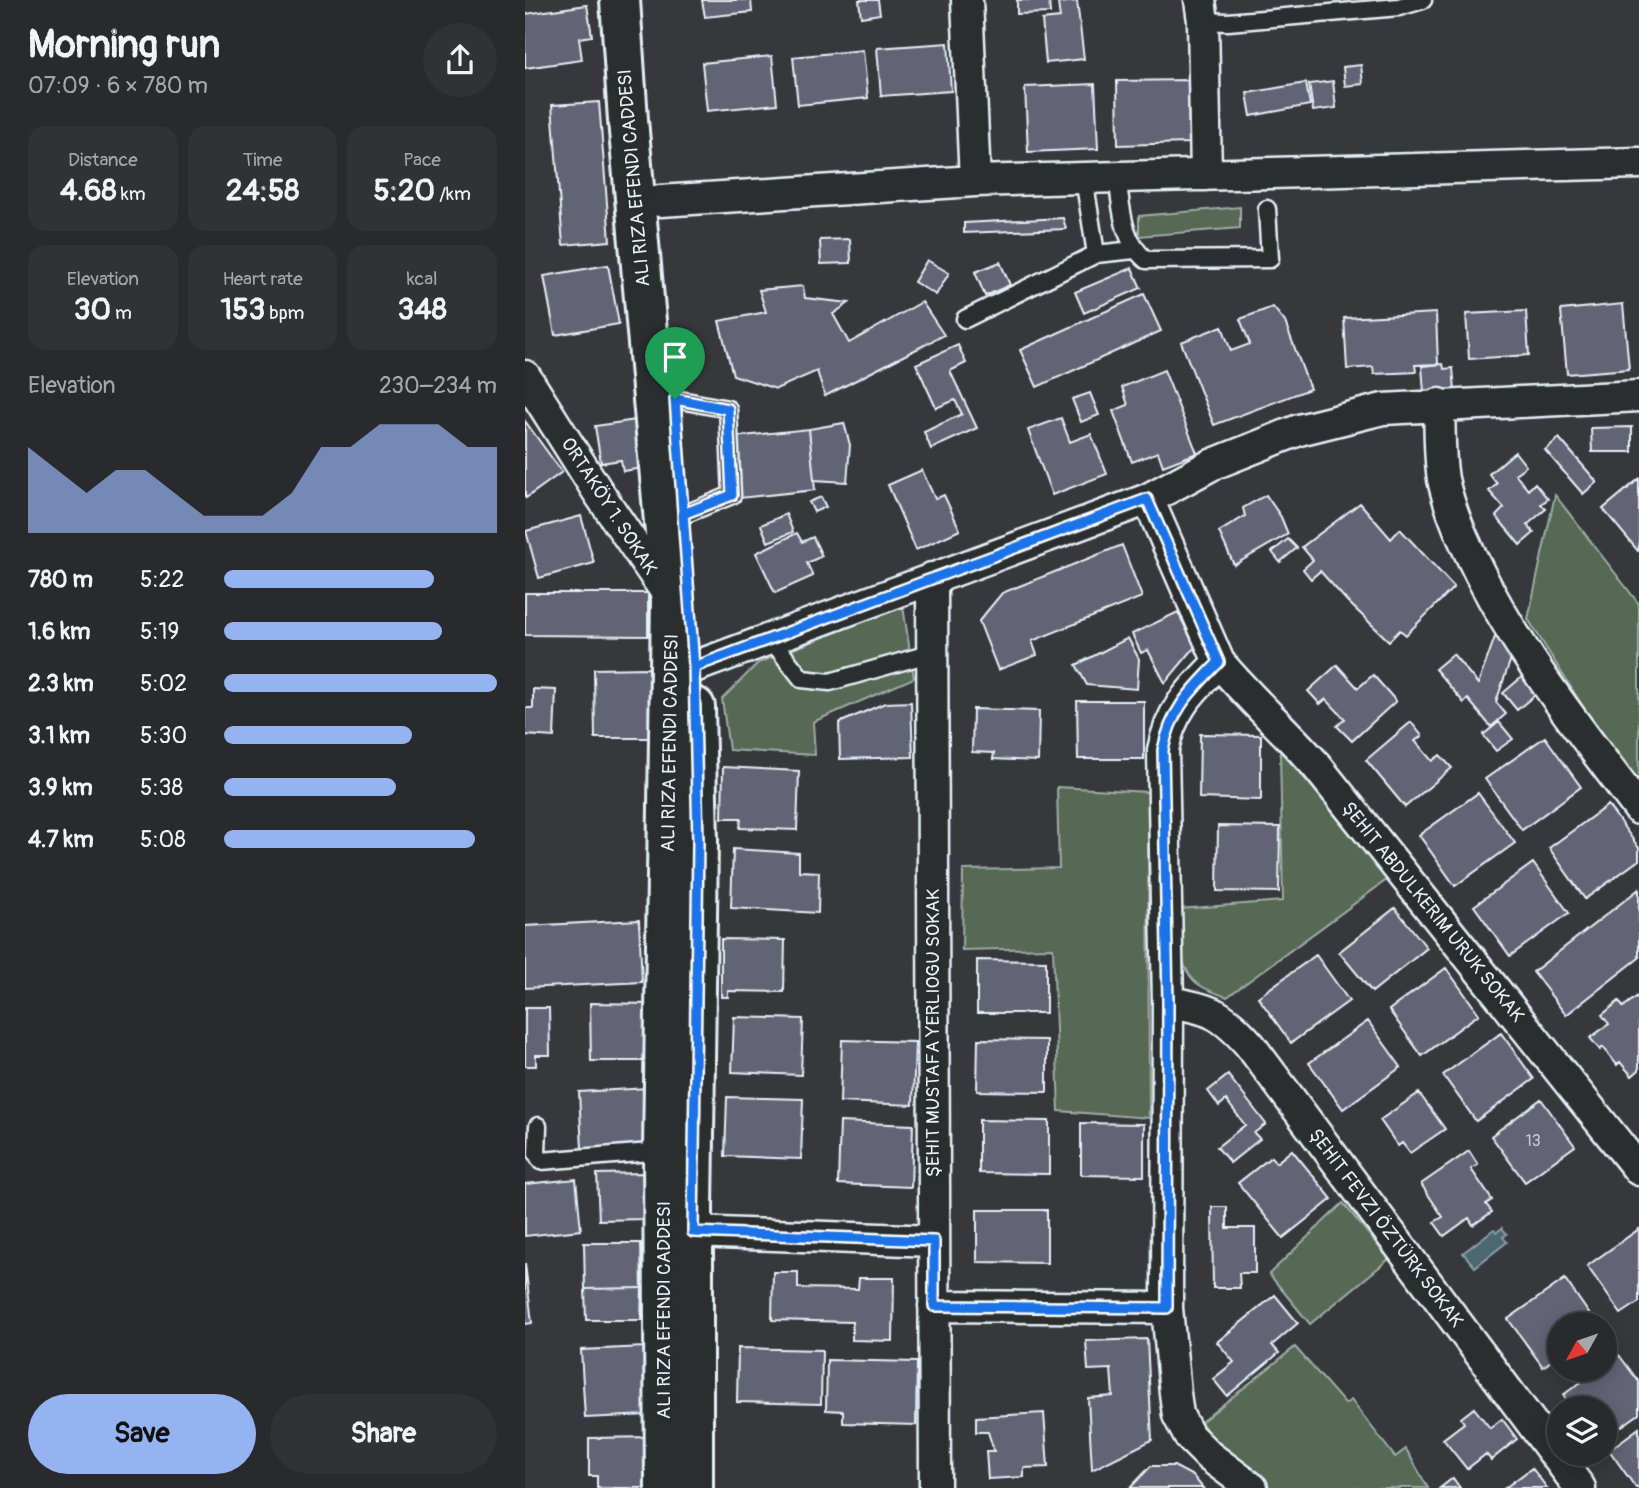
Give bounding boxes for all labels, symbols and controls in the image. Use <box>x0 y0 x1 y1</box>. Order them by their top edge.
text: Morning run <box>28 21 220 69</box>
button: share <box>423 23 497 97</box>
street label: ALI RIZA EFENDI CADDESI <box>613 68 655 288</box>
text: 07:09 · 6 × 780 m <box>28 71 208 100</box>
text: Distance <box>68 148 138 172</box>
text: Time <box>243 148 282 172</box>
text: Pace <box>403 148 441 172</box>
text: 4.68 <box>60 172 117 209</box>
text: 24:58 <box>226 172 299 209</box>
text: 5:20 <box>374 172 435 209</box>
text: km <box>117 182 146 206</box>
text: /km <box>435 182 471 206</box>
text: Elevation <box>67 267 139 291</box>
text: Heart rate <box>222 267 303 291</box>
text: kcal <box>407 267 438 291</box>
text: 30 <box>74 291 111 328</box>
text: 153 <box>220 291 265 328</box>
text: 348 <box>398 291 447 328</box>
text: m <box>111 301 132 325</box>
text: bpm <box>265 301 305 325</box>
pin <box>645 327 705 399</box>
icon: arrive <box>656 338 694 376</box>
text: Elevation <box>28 371 116 400</box>
text: 230–234 m <box>379 371 497 400</box>
street label: ORTAKÖY 1. SOKAK <box>556 433 662 579</box>
text: 780 m <box>28 565 93 594</box>
text: 5:22 <box>140 565 184 594</box>
text: 1.6 km <box>28 617 90 646</box>
text: 5:19 <box>140 617 179 646</box>
street label: ALI RIZA EFENDI CADDESI <box>656 634 684 852</box>
text: 2.3 km <box>28 669 94 698</box>
text: 5:02 <box>140 669 187 698</box>
text: 3.1 km <box>28 721 90 750</box>
text: 5:30 <box>140 721 187 750</box>
text: 3.9 km <box>28 773 93 802</box>
text: 5:38 <box>140 773 183 802</box>
street label: ŞEHIT ABDULKERIM URUK SOKAK <box>1337 797 1529 1027</box>
text: 4.7 km <box>28 825 94 854</box>
text: 5:08 <box>140 825 186 854</box>
street label: ŞEHIT MUSTAFA YERLIOGU SOKAK <box>921 889 945 1177</box>
street label: ŞEHIT FEVZI ÖZTÜRK SOKAK <box>1303 1124 1469 1332</box>
house number: 13 <box>1525 1131 1541 1151</box>
street label: ALI RIZA EFENDI CADDESI <box>652 1201 676 1419</box>
north arrow <box>1547 1312 1617 1382</box>
map controls <box>1547 1312 1617 1466</box>
button: Save <box>28 1394 256 1474</box>
button: Share <box>270 1394 497 1474</box>
button: layers <box>1547 1396 1617 1466</box>

